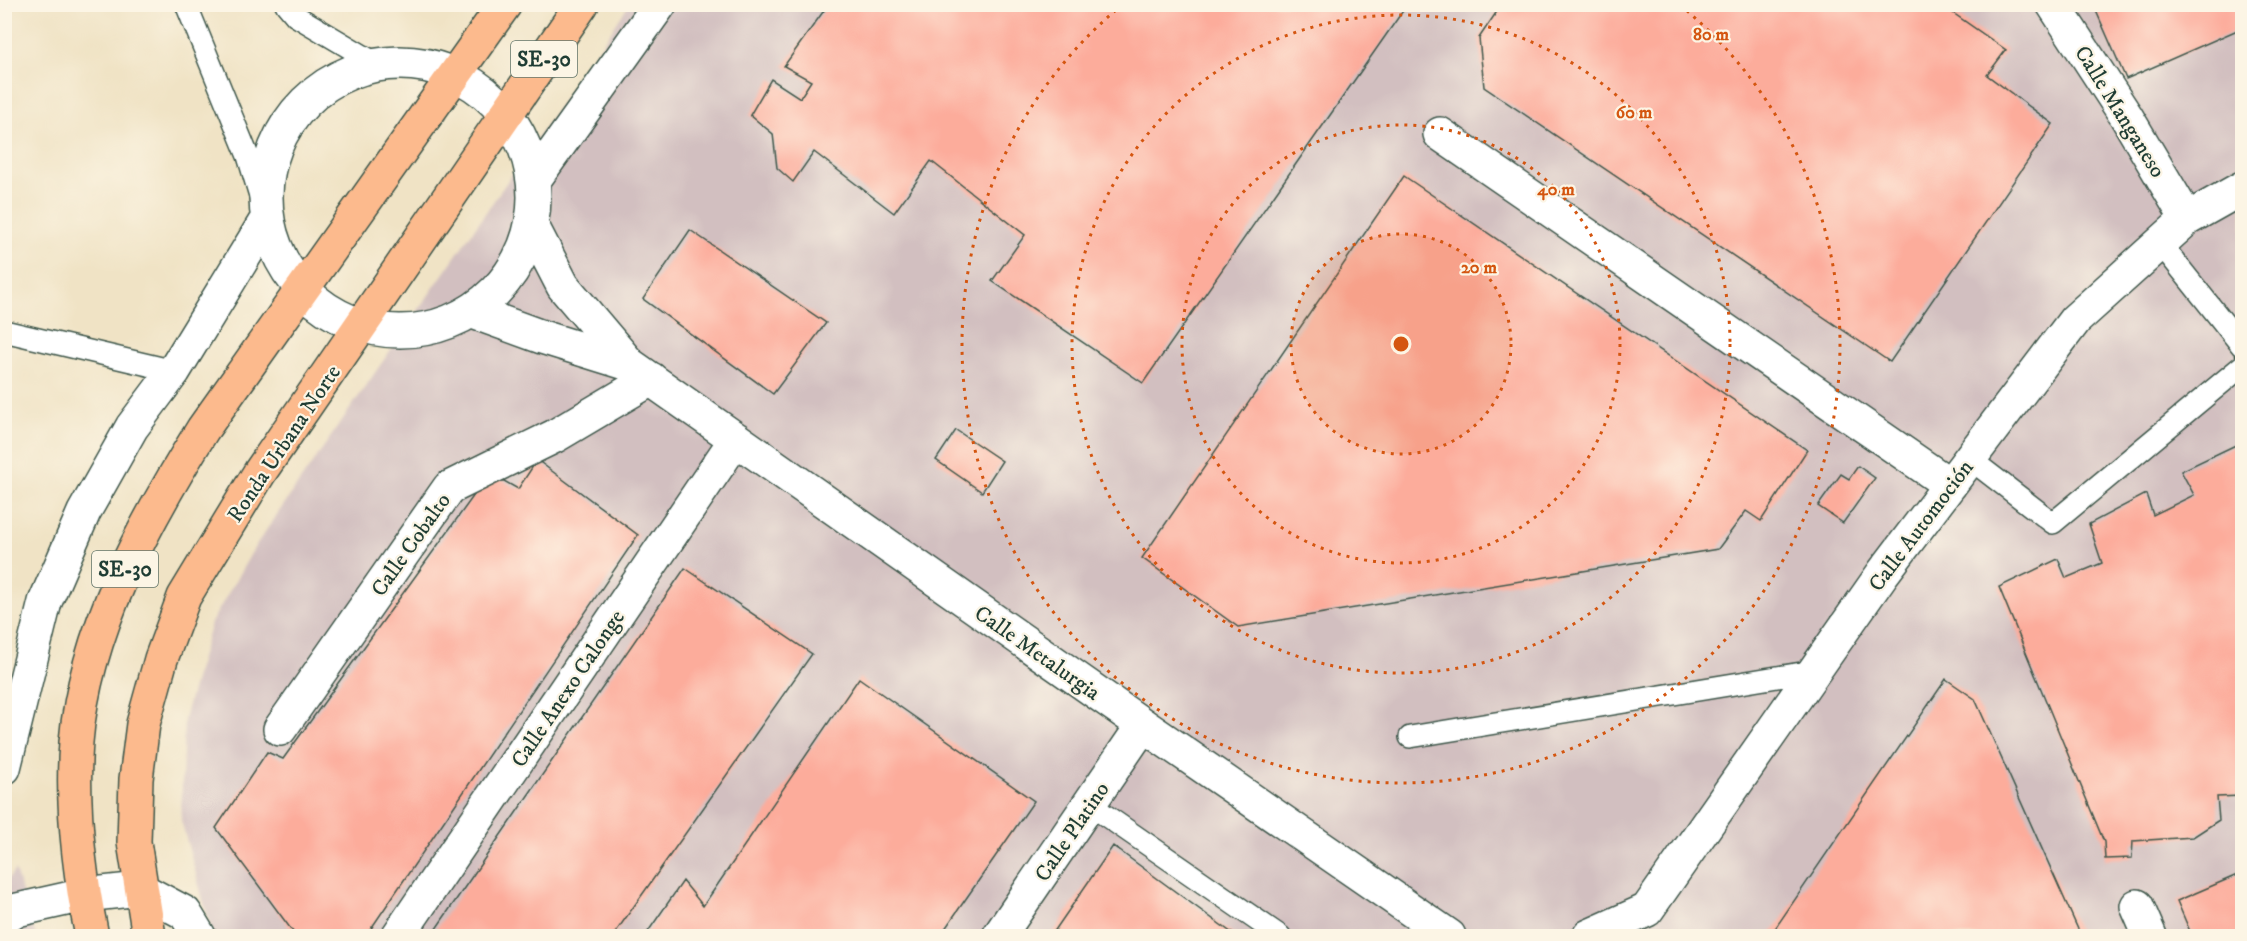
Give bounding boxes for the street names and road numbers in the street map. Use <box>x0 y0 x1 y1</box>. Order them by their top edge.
road number: SE-30 <box>511 41 577 77</box>
street label: Calle Manganeso <box>2068 41 2171 183</box>
street label: Ronda Urbana Norte <box>222 360 347 528</box>
street label: Calle Automoción <box>1863 454 1980 597</box>
street label: Calle Cobalto <box>366 488 457 602</box>
road number: SE-30 <box>92 551 158 587</box>
street label: Calle Metalurgia <box>969 600 1106 707</box>
street label: Calle Anexo Calonge <box>506 605 631 773</box>
street label: Calle Platino <box>1029 777 1115 887</box>

